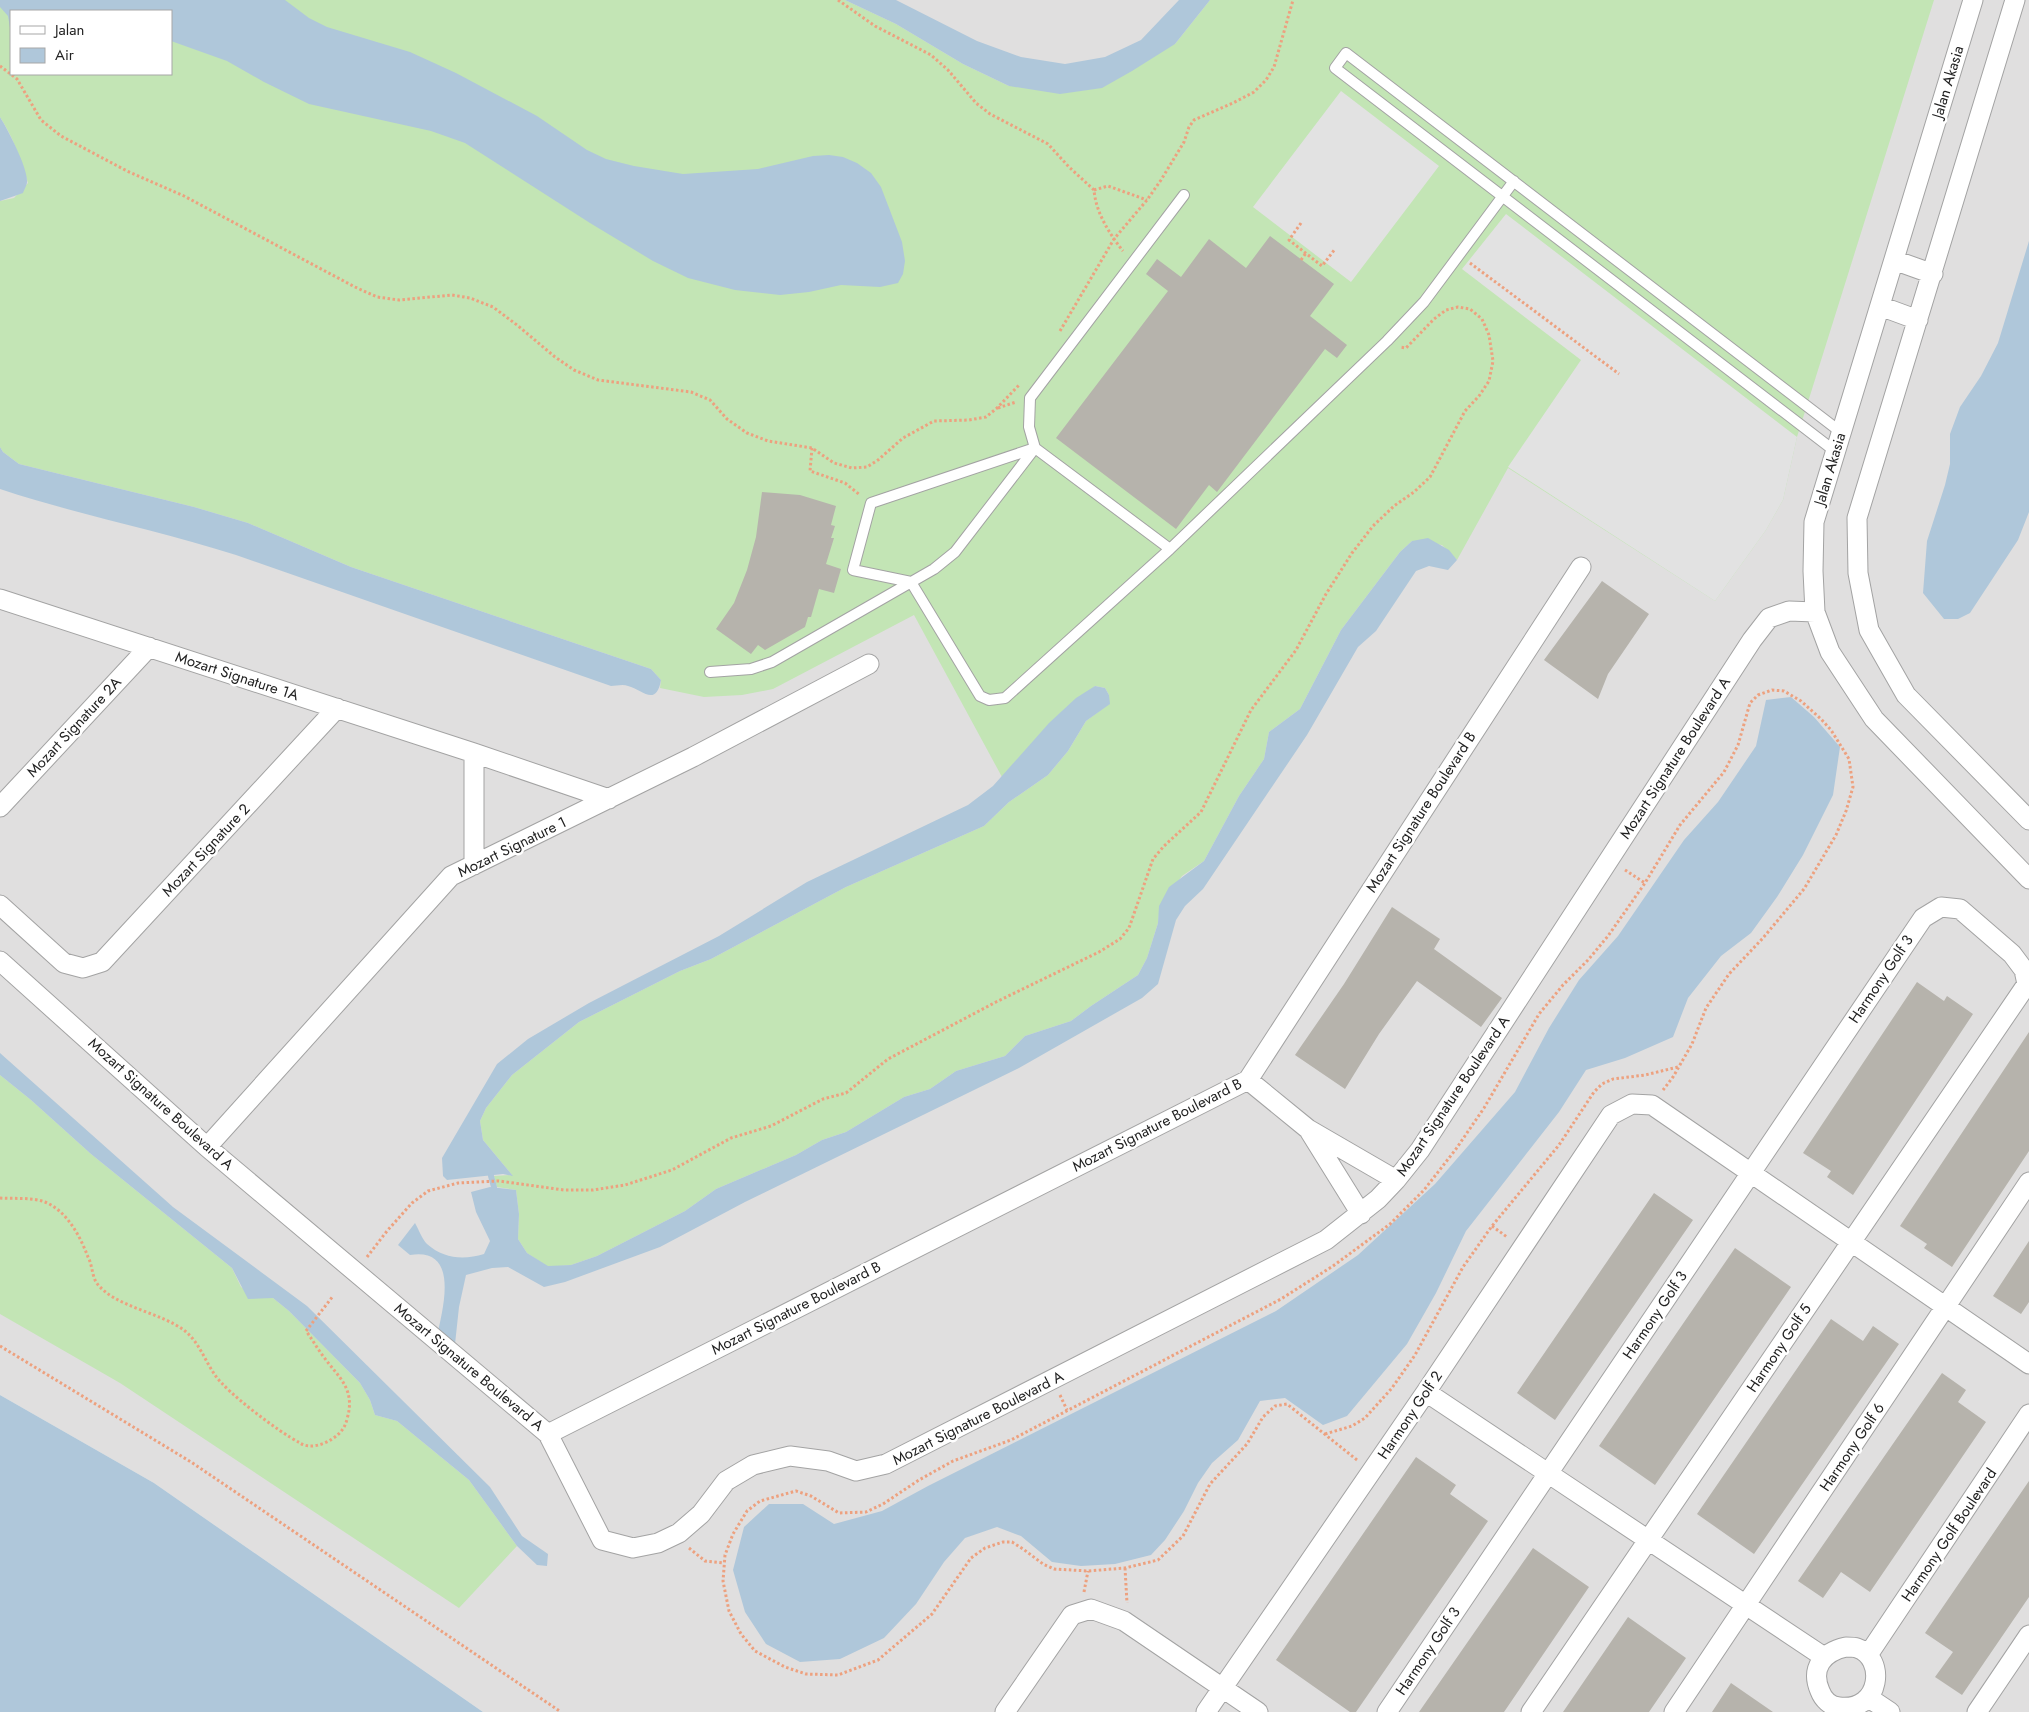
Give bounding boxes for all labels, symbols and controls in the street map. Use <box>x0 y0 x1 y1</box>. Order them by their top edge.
legend <box>10 10 172 75</box>
text: Jalan <box>53 19 84 41</box>
street label: Jalan Akasia <box>1926 43 1969 123</box>
text: Air <box>55 44 75 66</box>
street label: Jalan Akasia <box>1808 430 1851 510</box>
street label: Mozart Signature 1A <box>172 646 302 706</box>
street label: Mozart Signature 2A <box>22 672 127 782</box>
street label: Mozart Signature Boulevard A <box>1614 673 1736 843</box>
street label: Mozart Signature Boulevard B <box>1361 727 1481 897</box>
street label: Mozart Signature 2 <box>157 798 255 902</box>
street label: Mozart Signature 1 <box>454 811 570 883</box>
street label: Harmony Golf 3 <box>1843 931 1919 1027</box>
street label: Mozart Signature Boulevard A <box>1391 1011 1515 1181</box>
street label: Mozart Signature Boulevard A <box>83 1033 239 1176</box>
street label: Mozart Signature Boulevard B <box>1068 1073 1246 1177</box>
street label: Mozart Signature Boulevard B <box>707 1256 885 1360</box>
street label: Harmony Golf 3 <box>1617 1267 1693 1363</box>
street label: Mozart Signature Boulevard A <box>389 1298 549 1436</box>
street label: Harmony Golf 5 <box>1741 1299 1817 1397</box>
street label: Mozart Signature Boulevard A <box>889 1365 1067 1471</box>
street label: Harmony Golf 2 <box>1372 1366 1448 1464</box>
street label: Harmony Golf 6 <box>1814 1398 1890 1496</box>
street label: Harmony Golf Boulevard <box>1896 1464 2002 1606</box>
street label: Harmony Golf 3 <box>1390 1603 1466 1699</box>

